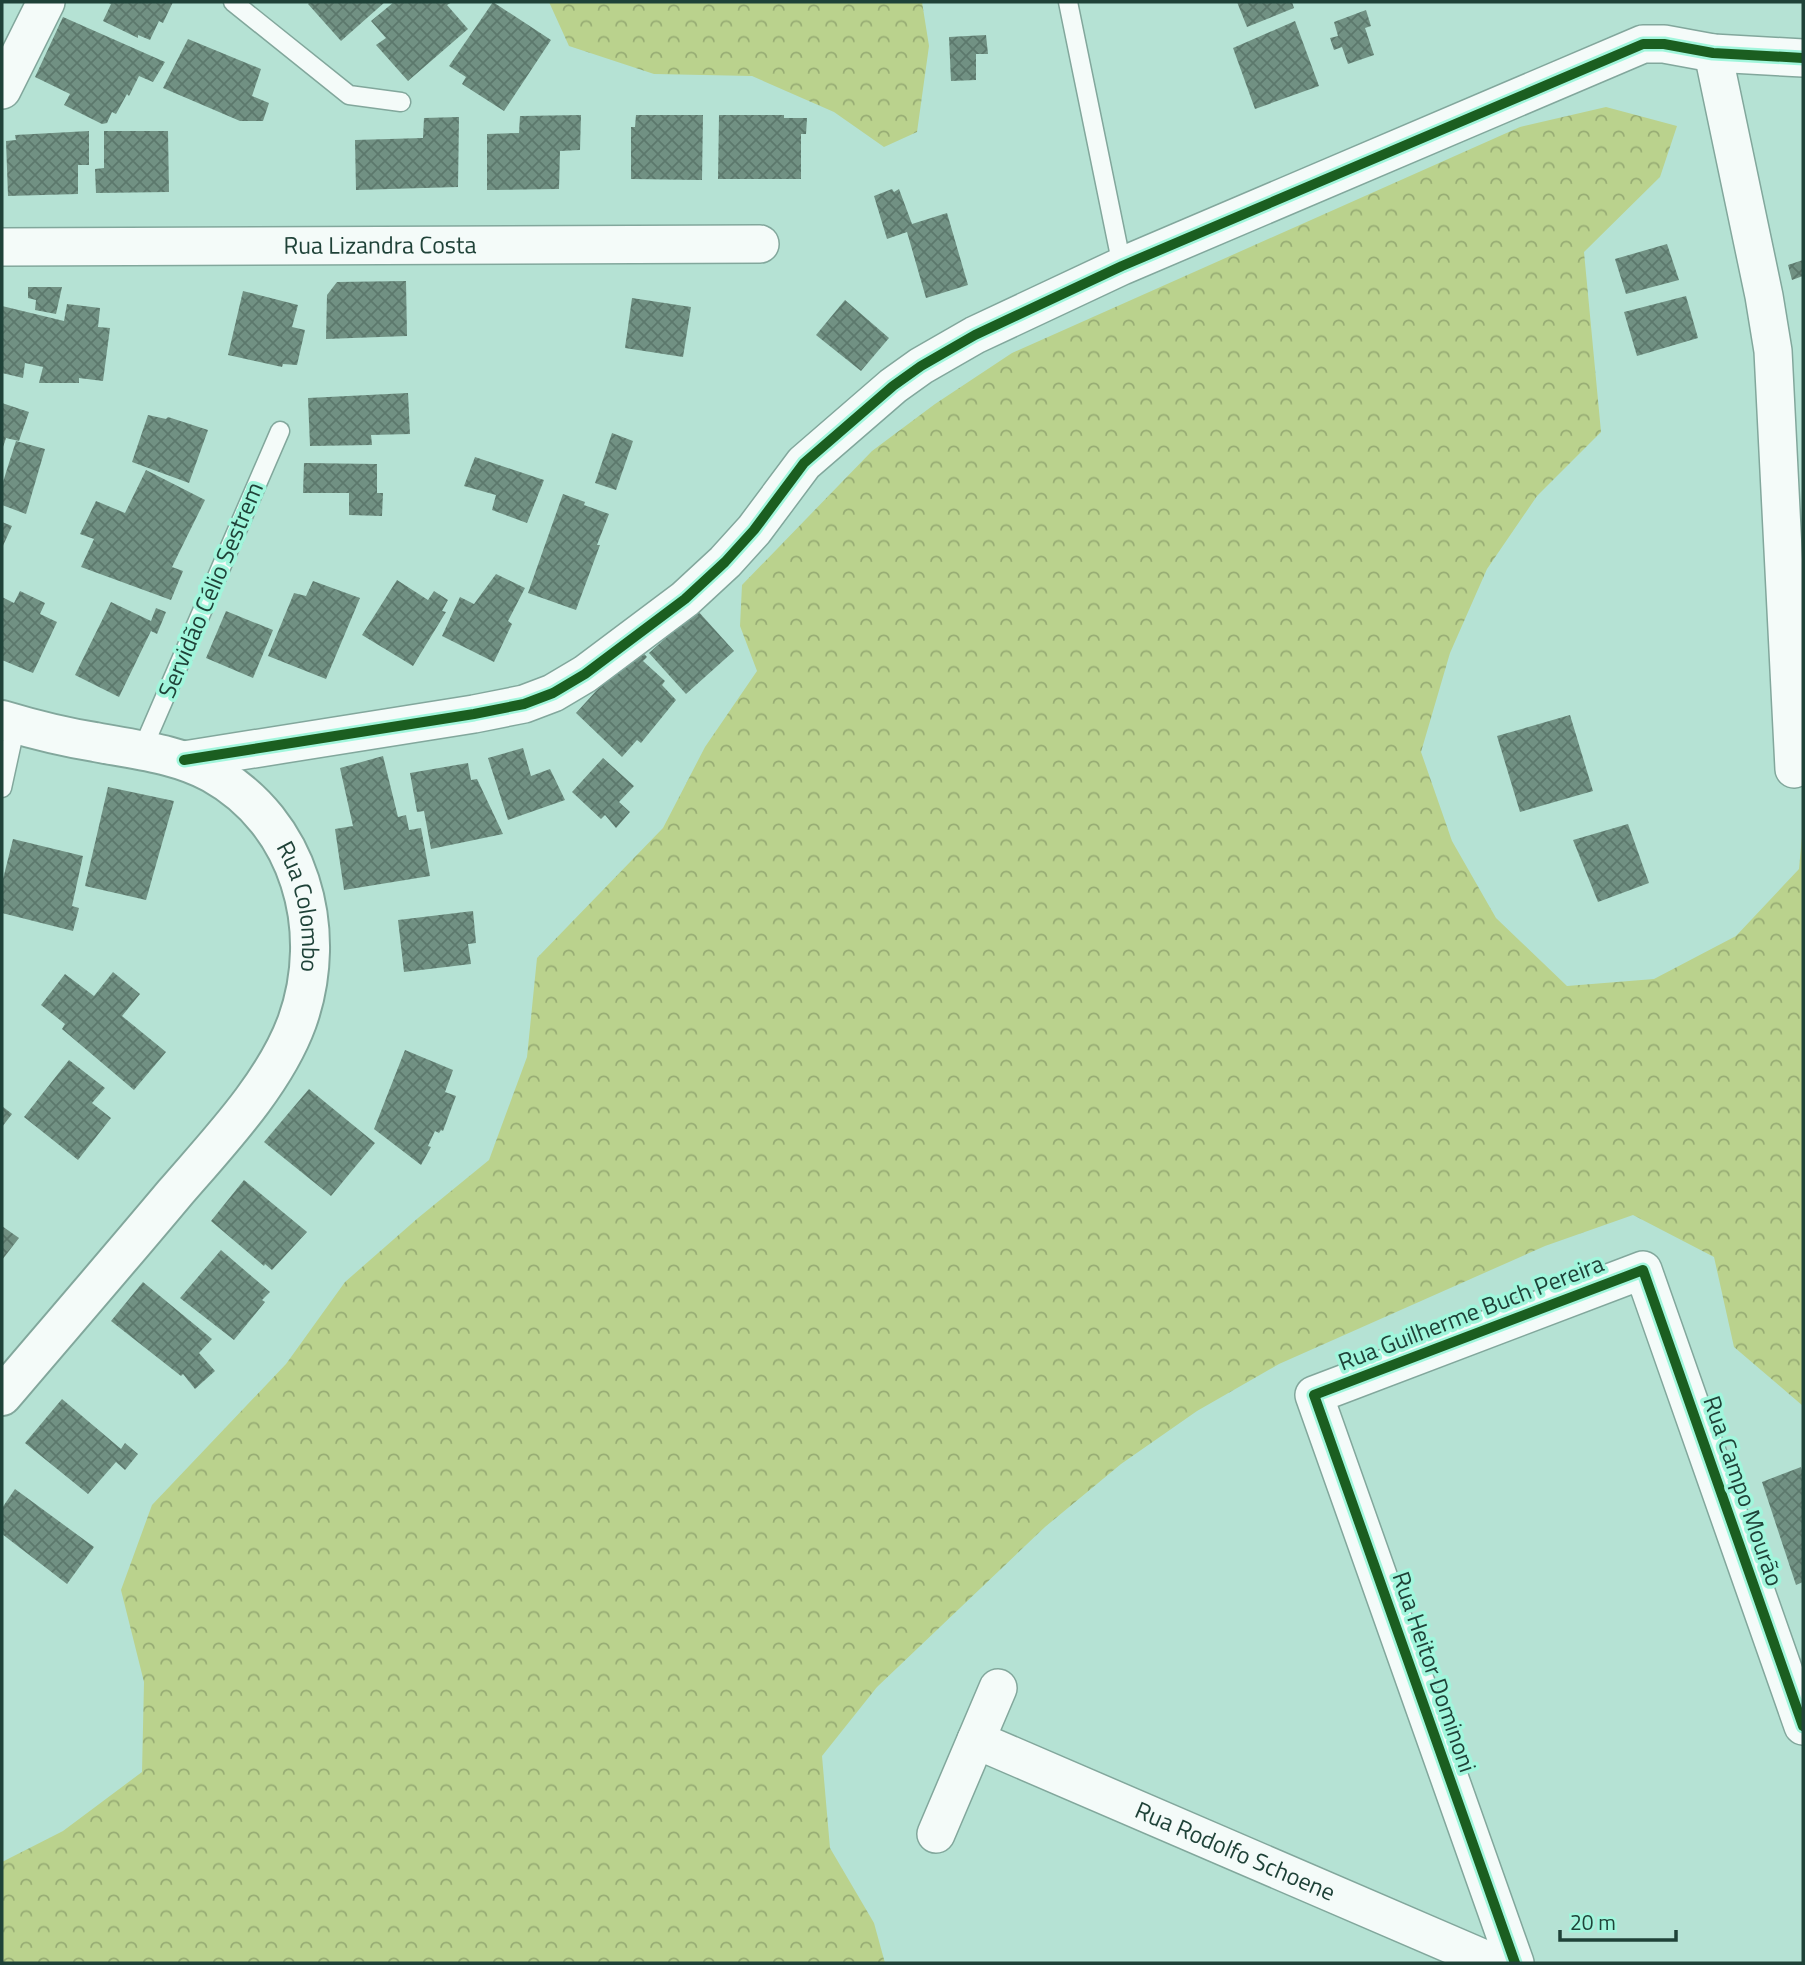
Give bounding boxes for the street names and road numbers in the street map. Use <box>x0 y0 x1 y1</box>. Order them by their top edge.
street label: Rua Lizandra Costa <box>283 226 477 263</box>
street label: Servidão Célio Sestrem <box>148 476 272 703</box>
street label: Rua Colombo <box>268 834 329 974</box>
street label: Rua Guilherme Buch Pereira <box>1333 1245 1609 1379</box>
street label: Rua Campo Mourão <box>1695 1391 1793 1591</box>
street label: Rua Heitor Dominoni <box>1384 1566 1486 1777</box>
street label: Rua Rodolfo Schoene <box>1130 1792 1341 1910</box>

